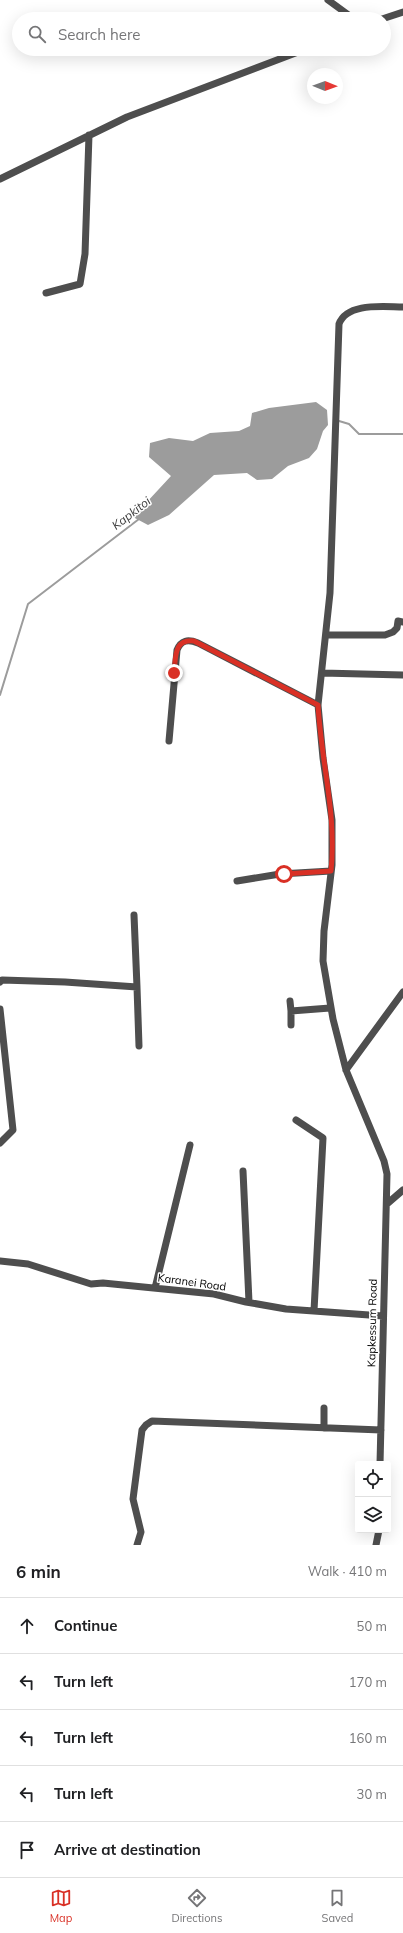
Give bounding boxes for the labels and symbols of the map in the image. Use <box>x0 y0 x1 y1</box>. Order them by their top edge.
north arrow <box>307 68 343 104</box>
water label: Kapkitoi <box>109 493 153 533</box>
route end <box>165 664 183 682</box>
route start <box>275 865 293 883</box>
street label: Karanei Road <box>157 1270 227 1294</box>
street label: Kapkessum Road <box>364 1279 380 1367</box>

